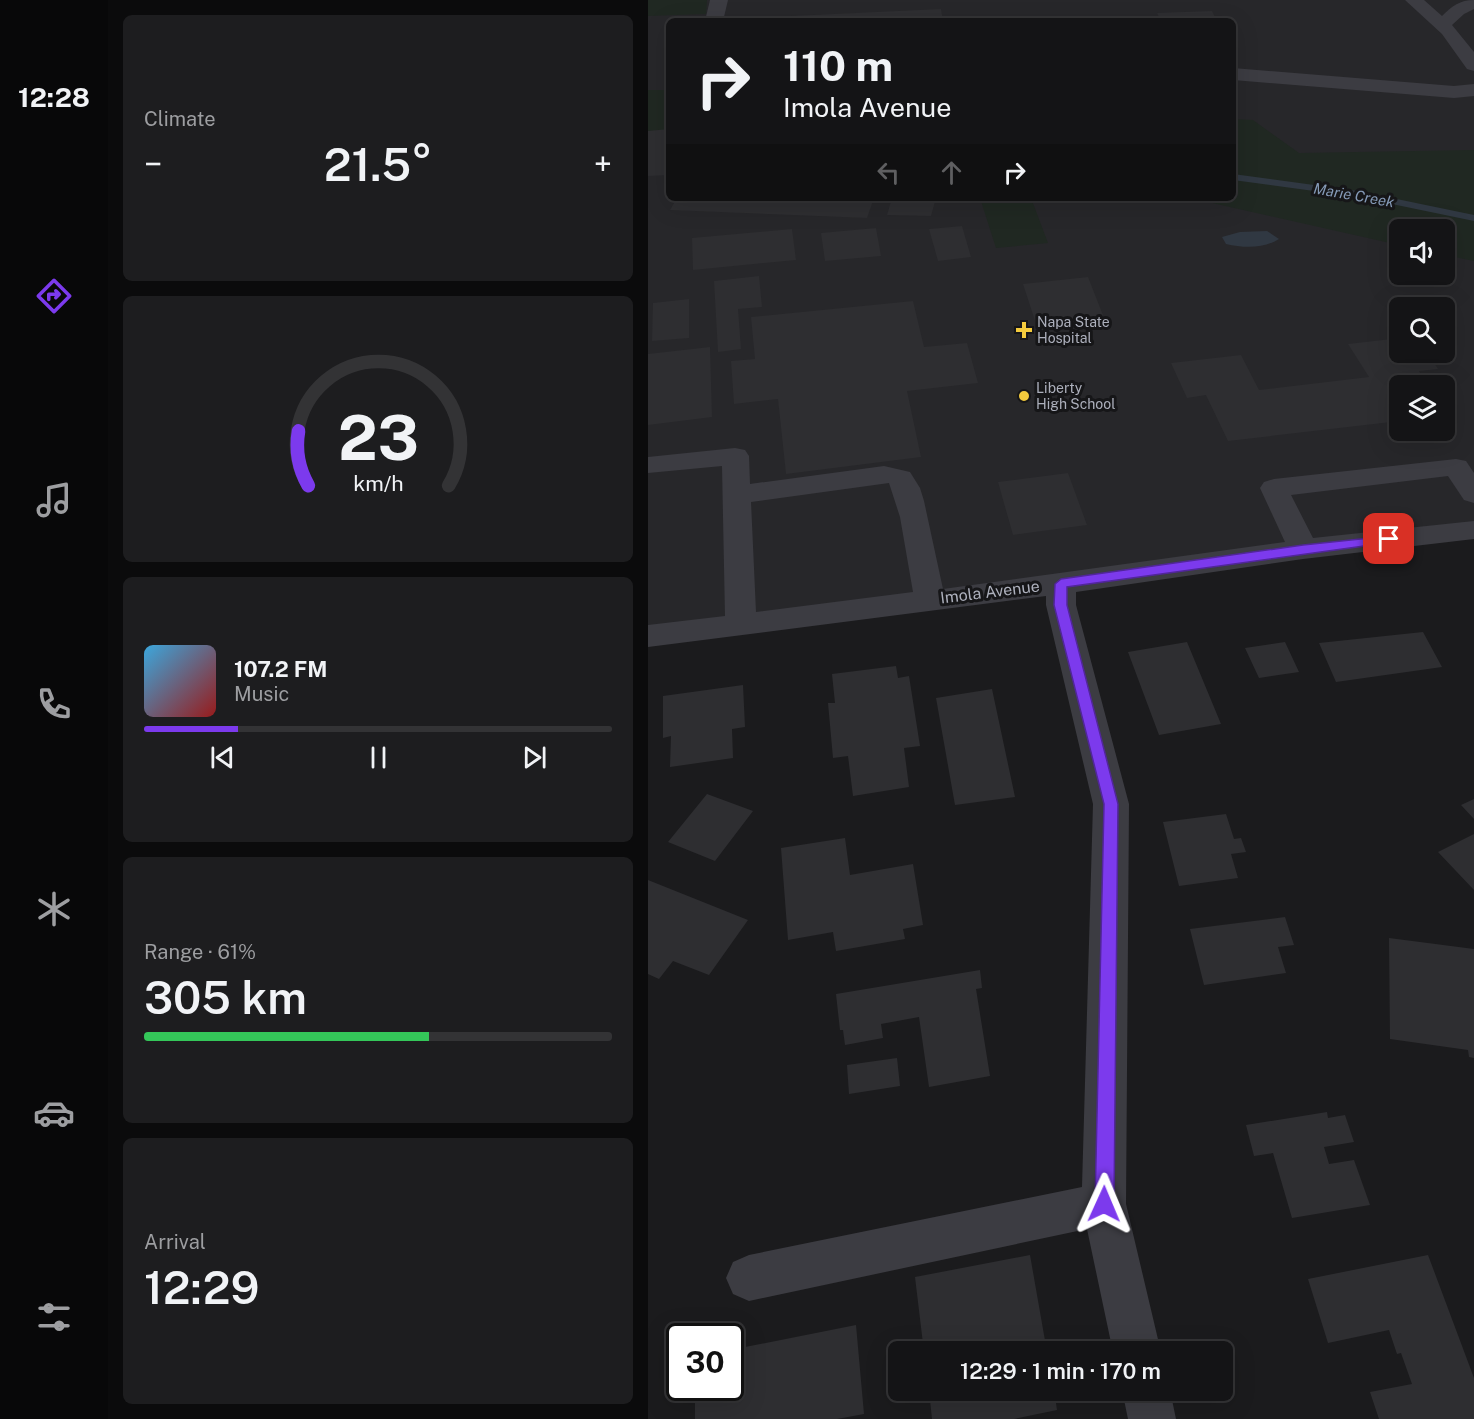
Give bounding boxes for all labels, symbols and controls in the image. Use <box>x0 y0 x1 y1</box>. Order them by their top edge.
text: 110 m <box>783 41 893 90</box>
icon: right <box>684 42 762 120</box>
text: 12:28 <box>18 81 90 113</box>
text: Imola Avenue <box>783 91 952 123</box>
text: Climate <box>144 107 216 131</box>
text: 21.5° <box>324 138 432 191</box>
text: − <box>144 145 162 183</box>
text: + <box>594 145 612 183</box>
icon: left <box>872 156 905 189</box>
icon: ahead <box>935 156 968 189</box>
icon: right <box>998 156 1031 189</box>
water label: Marie Creek <box>1312 180 1397 211</box>
map controls <box>1389 219 1455 441</box>
button: sound <box>1389 219 1455 285</box>
icon: directions <box>33 275 75 317</box>
button: search <box>1389 297 1455 363</box>
place label: Napa State Hospital <box>1037 314 1110 346</box>
marker: Napa State Hospital <box>1015 321 1033 339</box>
button: layers <box>1389 375 1455 441</box>
place label: Liberty High School <box>1036 380 1115 412</box>
marker: Liberty High School <box>1017 389 1031 403</box>
text: 23 <box>337 401 419 474</box>
text: km/h <box>353 471 403 496</box>
icon: music <box>33 479 75 521</box>
pin <box>1363 513 1414 564</box>
icon: arrive <box>1372 522 1405 555</box>
street label: Imola Avenue <box>939 576 1041 608</box>
text: 107.2 FM <box>234 656 327 682</box>
text: Music <box>234 682 289 706</box>
icon: phone <box>33 683 75 725</box>
icon: previous <box>206 741 239 774</box>
icon: pause <box>362 741 395 774</box>
icon: next <box>518 741 551 774</box>
icon: climate <box>33 888 75 930</box>
text: Range · 61% <box>144 940 256 964</box>
text: 305 km <box>144 971 307 1024</box>
icon: car <box>33 1092 75 1134</box>
position arrow <box>1072 1172 1136 1236</box>
text: Arrival <box>144 1230 206 1254</box>
text: 12:29 <box>144 1261 259 1314</box>
icon: filters <box>33 1296 75 1338</box>
speed limit sign: 30 <box>666 1323 744 1401</box>
text: 12:29 · 1 min · 170 m <box>960 1358 1161 1384</box>

